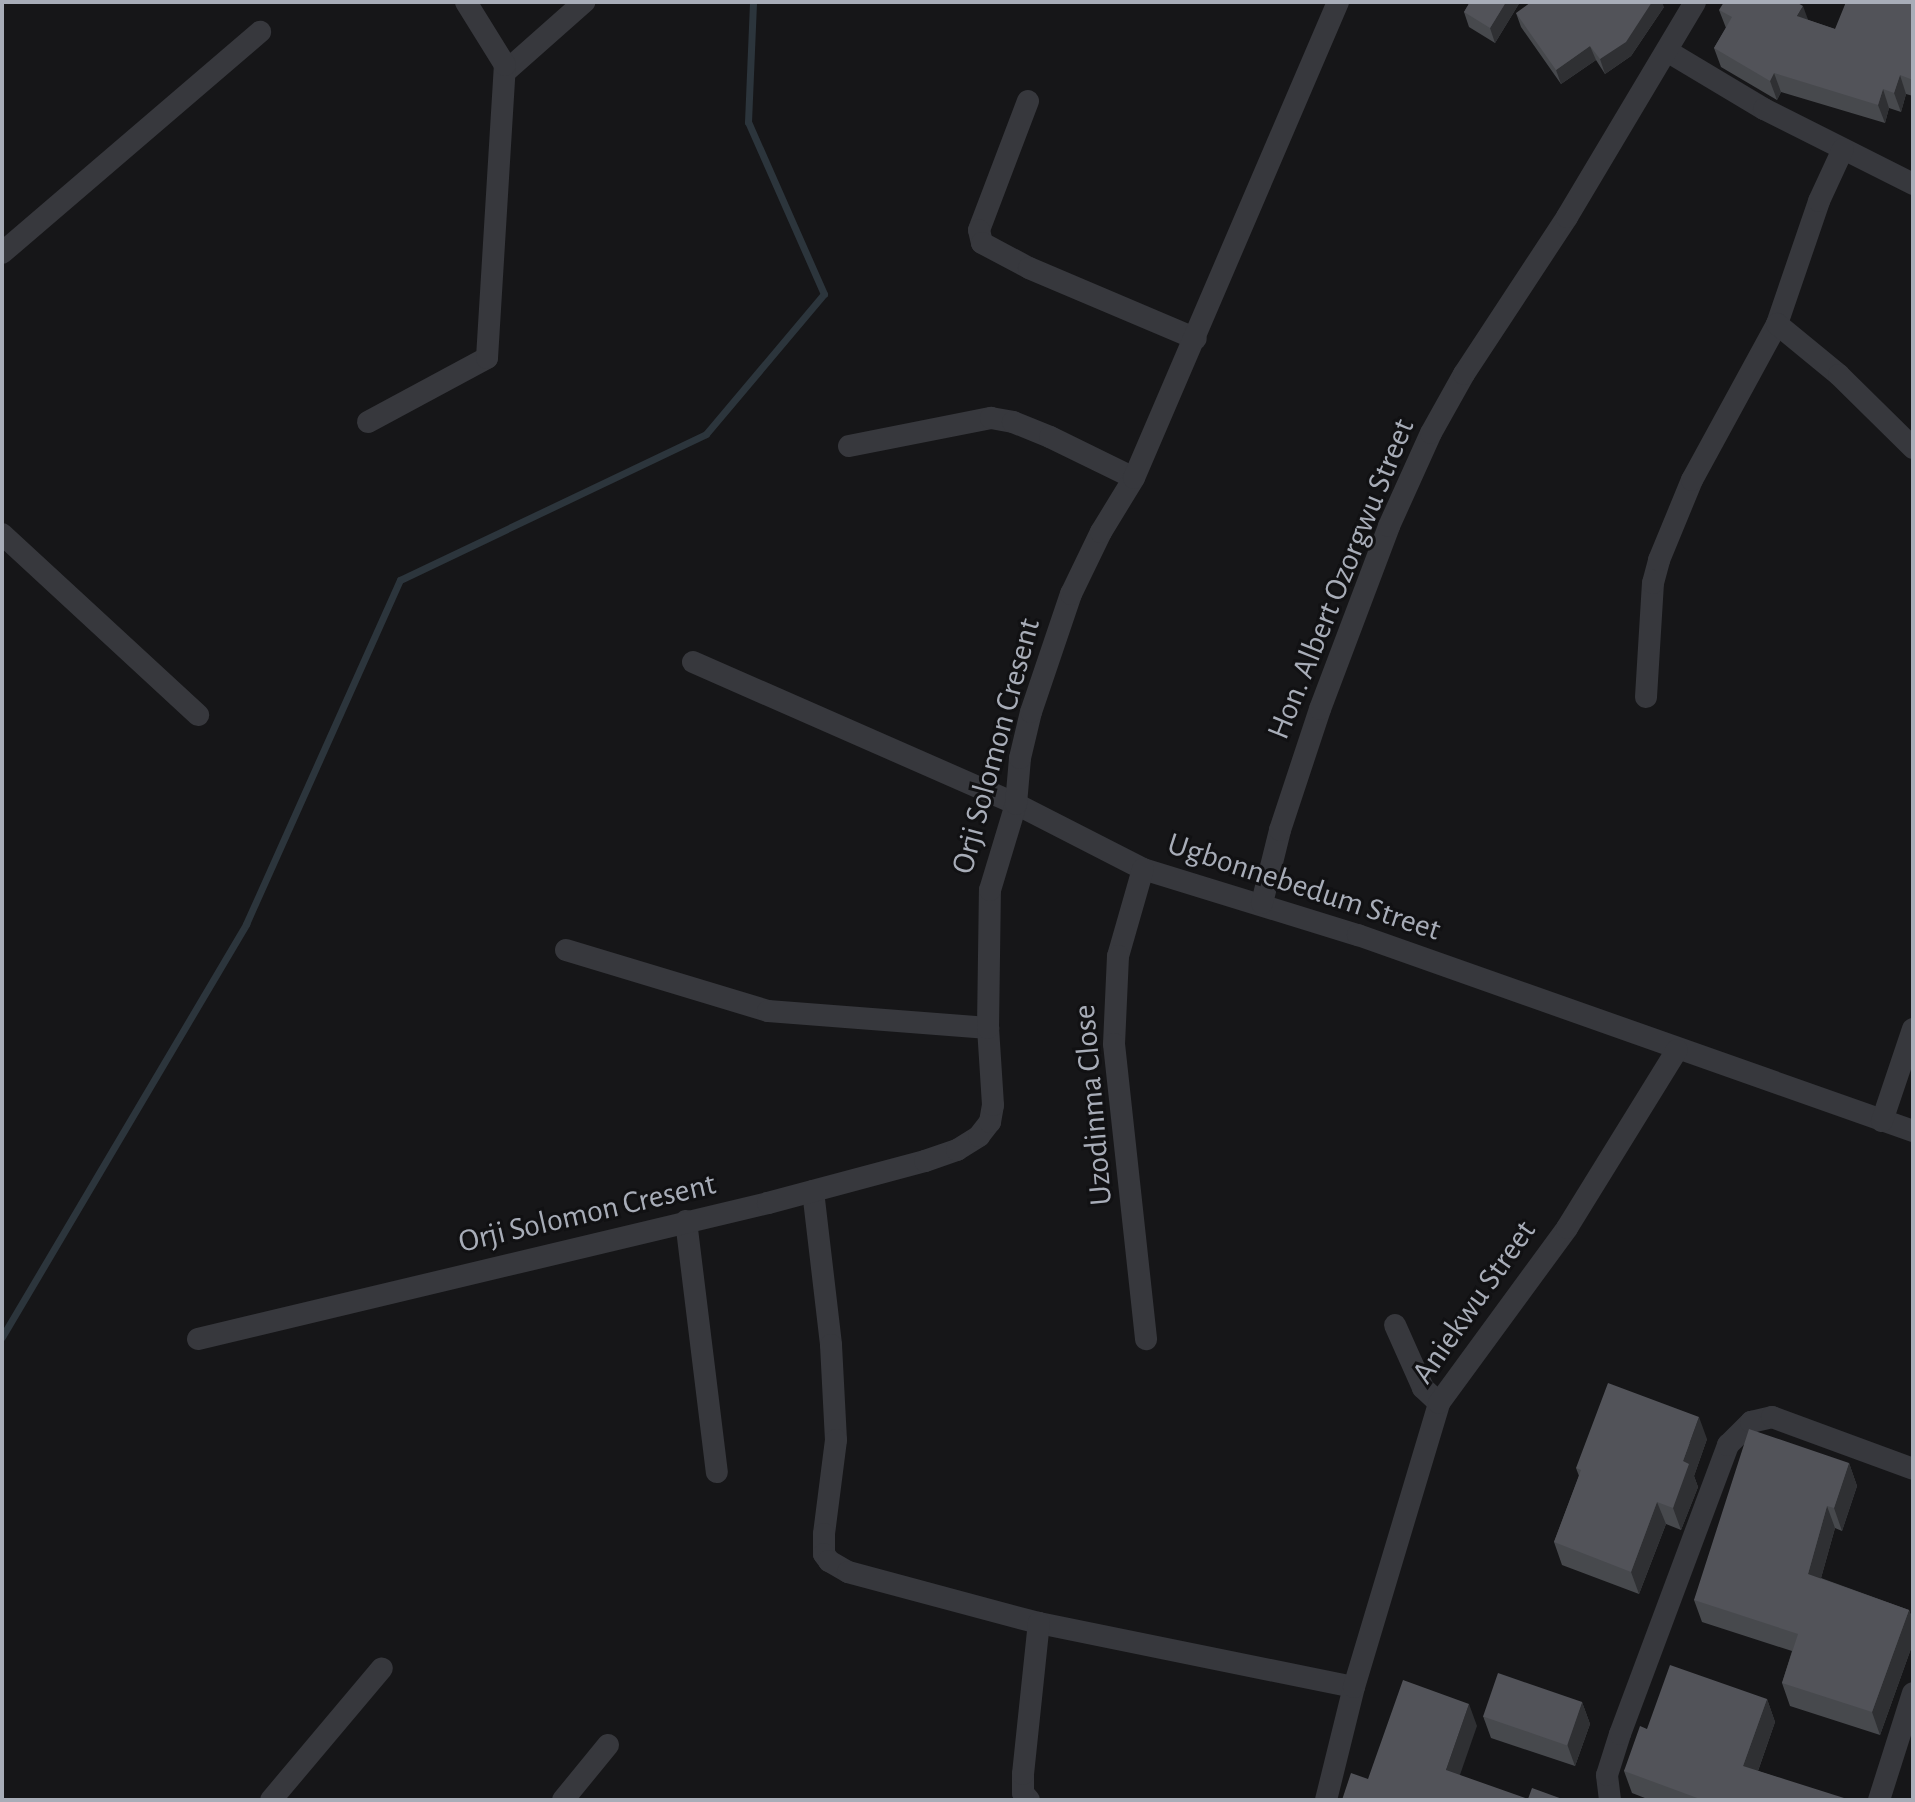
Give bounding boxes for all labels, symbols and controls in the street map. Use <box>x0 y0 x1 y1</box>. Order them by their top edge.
street label: Hon. Albert Ozorgwu Street <box>1259 413 1423 745</box>
street label: Orji Solomon Cresent <box>943 614 1049 878</box>
street label: Ugbonnebedum Street <box>1163 825 1445 949</box>
street label: Uzodinma Close <box>1065 1003 1121 1207</box>
street label: Orji Solomon Cresent <box>455 1165 719 1261</box>
street label: Aniekwu Street <box>1404 1213 1544 1391</box>

